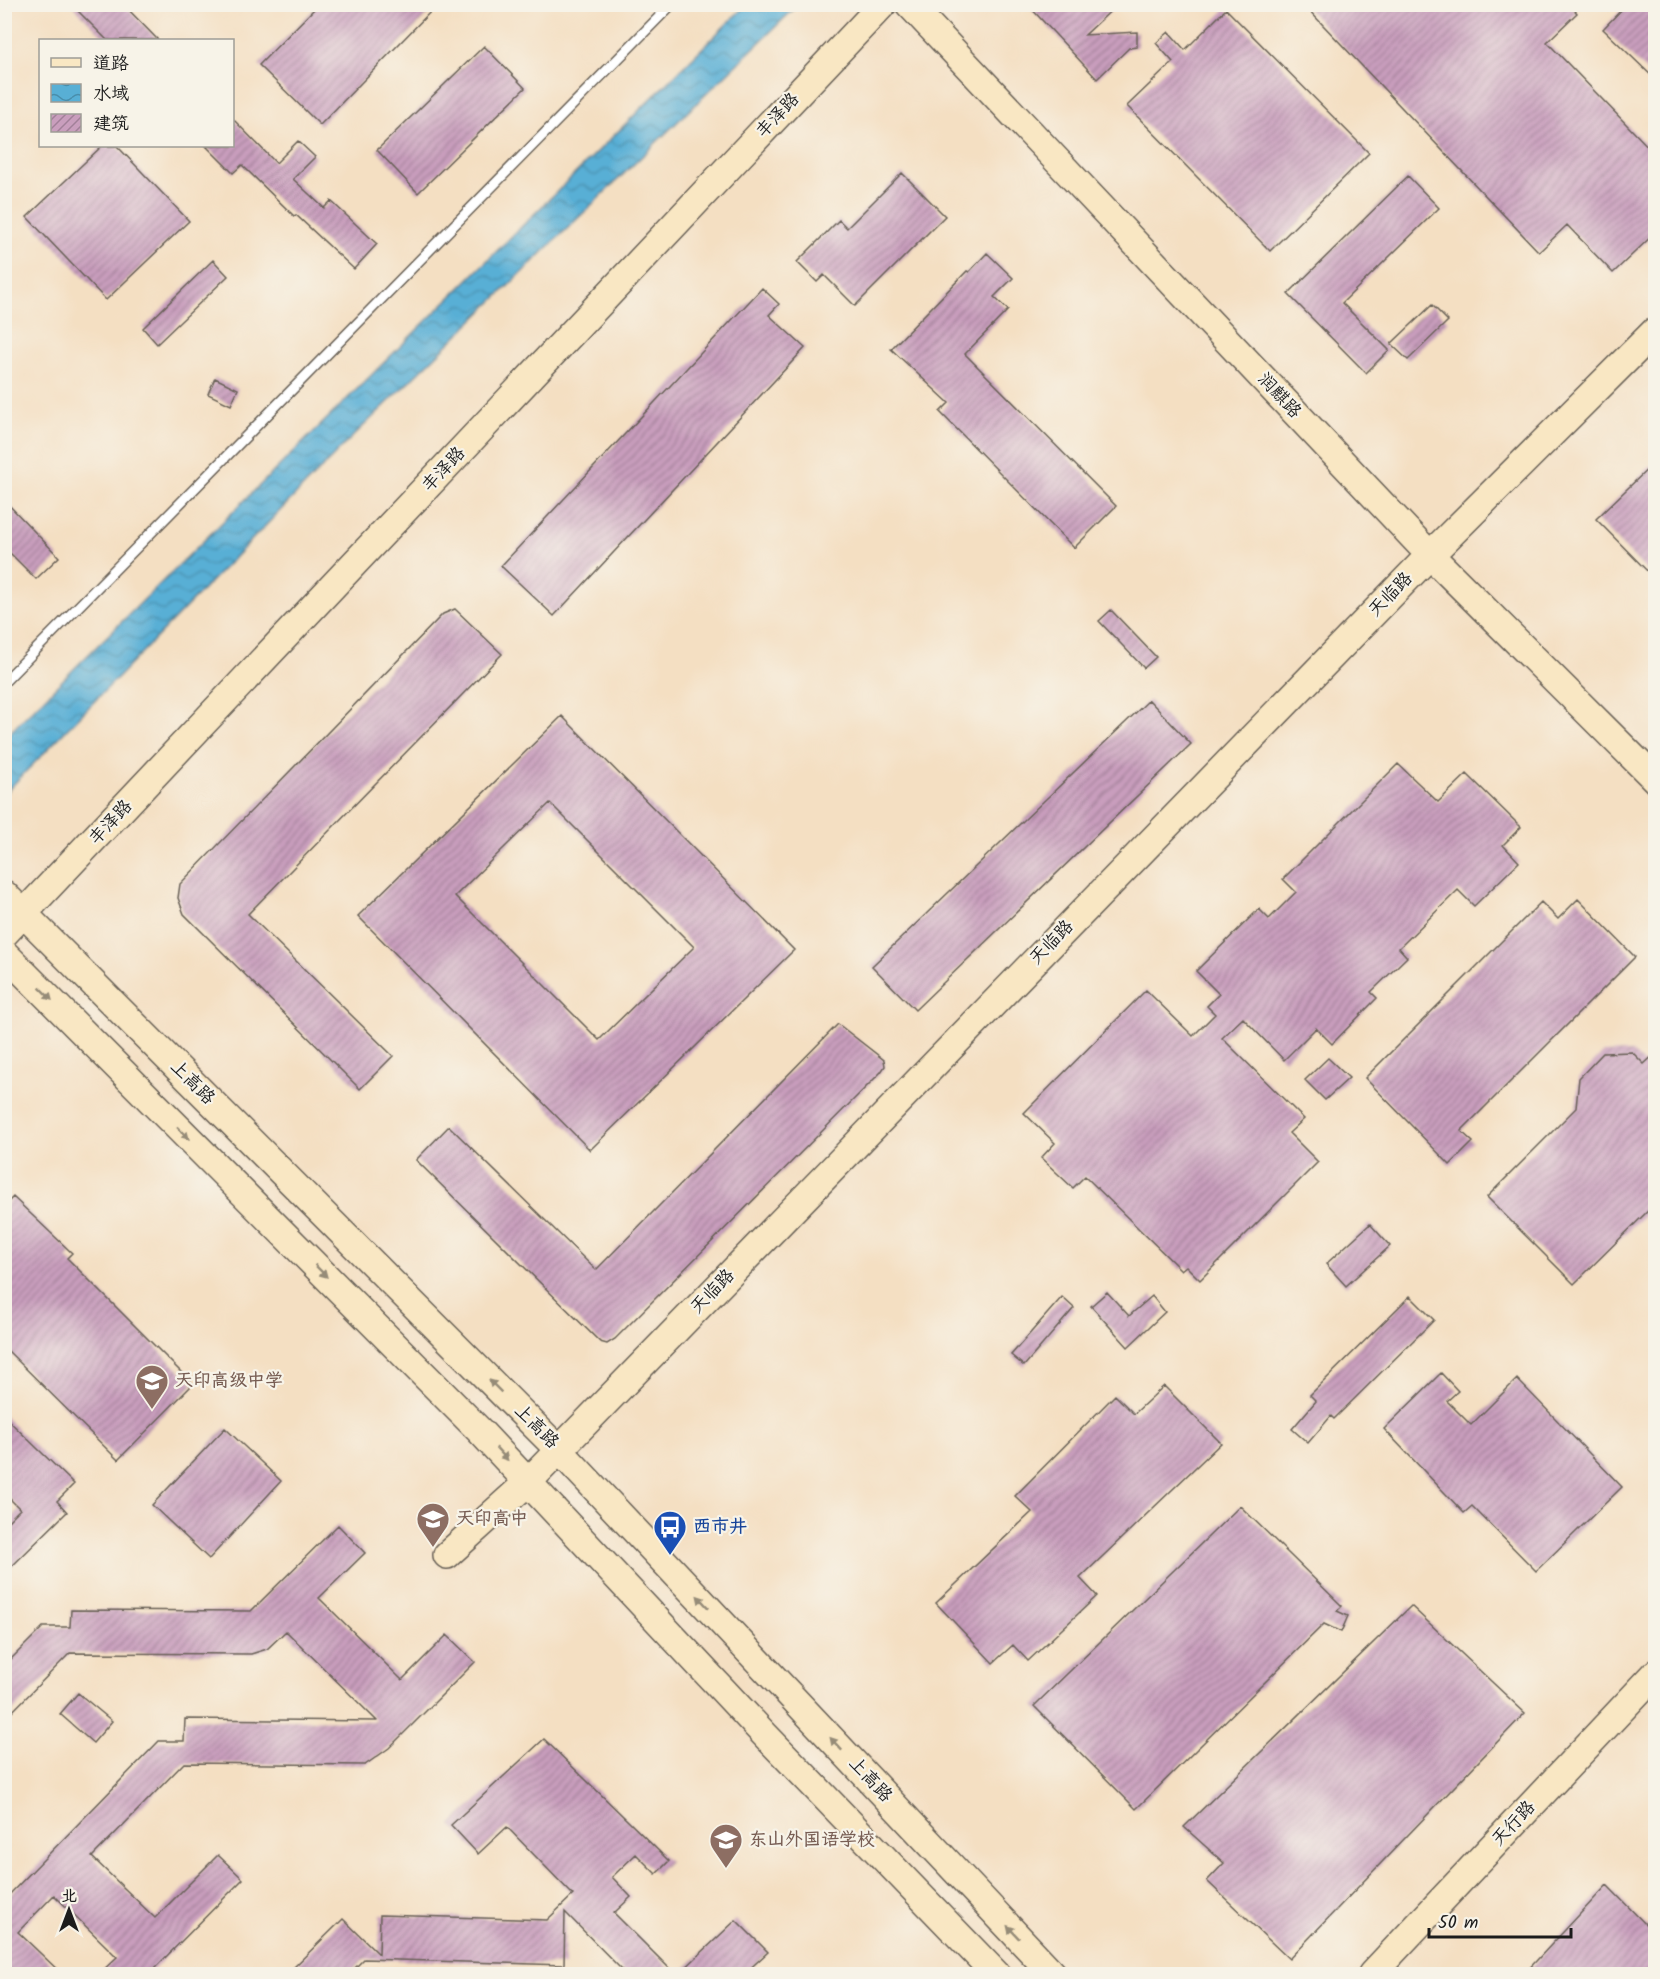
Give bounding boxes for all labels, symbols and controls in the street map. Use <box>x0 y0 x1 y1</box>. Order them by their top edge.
legend <box>39 39 234 147</box>
text: 道路 <box>93 50 129 79</box>
text: 水域 <box>93 80 129 109</box>
street label: 丰泽路 <box>749 86 807 146</box>
text: 建筑 <box>93 110 129 139</box>
street label: 润麒路 <box>1250 366 1308 426</box>
street label: 丰泽路 <box>415 440 473 500</box>
street label: 天临路 <box>1362 566 1420 624</box>
street label: 丰泽路 <box>82 793 140 853</box>
street label: 天临路 <box>1023 914 1081 972</box>
one-way arrow <box>38 987 52 1001</box>
street label: 上高路 <box>163 1054 221 1112</box>
one-way arrow <box>176 1125 190 1139</box>
one-way arrow <box>313 1263 327 1277</box>
street label: 天临路 <box>684 1263 742 1321</box>
school or university icon: 天印高级中学 <box>134 1363 170 1410</box>
place label: 天印高级中学 <box>175 1367 283 1396</box>
one-way arrow <box>488 1379 502 1393</box>
street label: 上高路 <box>507 1398 565 1456</box>
one-way arrow <box>495 1447 509 1462</box>
school or university icon: 天印高中 <box>415 1501 451 1548</box>
place label: 天印高中 <box>456 1505 528 1534</box>
bus stop icon: 西市井 <box>652 1509 688 1556</box>
place label: 西市井 <box>693 1513 747 1542</box>
one-way arrow <box>696 1596 710 1610</box>
one-way arrow <box>829 1737 843 1752</box>
street label: 上高路 <box>841 1750 899 1810</box>
street label: 天行路 <box>1485 1794 1543 1854</box>
school or university icon: 东山外国语学校 <box>708 1822 744 1869</box>
place label: 东山外国语学校 <box>749 1826 875 1855</box>
north arrow <box>39 1880 99 1940</box>
text: 北 <box>61 1884 77 1909</box>
scale bar <box>1429 1901 1572 1939</box>
text: 50 m <box>1438 1909 1478 1938</box>
one-way arrow <box>1007 1925 1020 1940</box>

